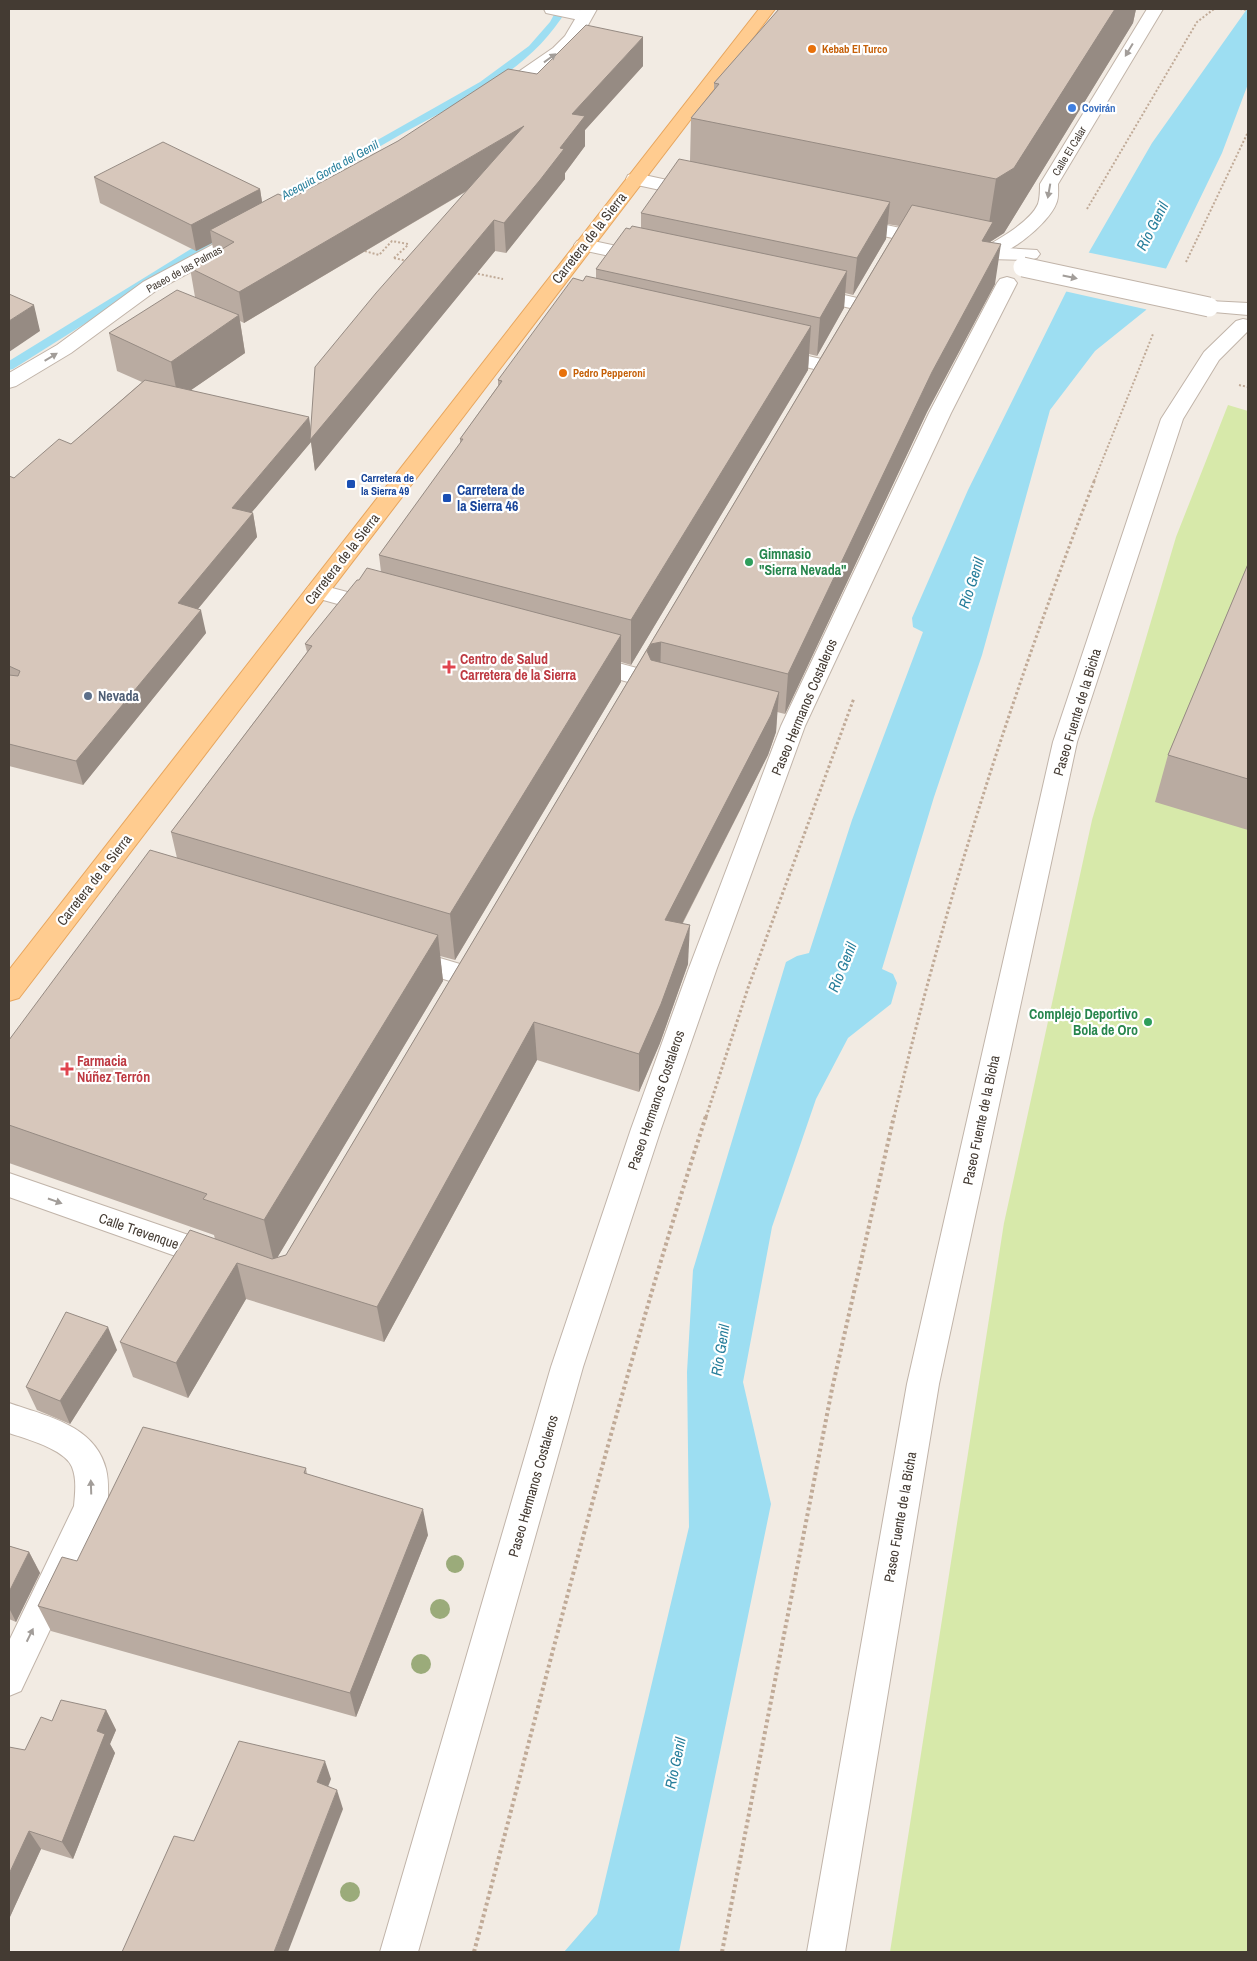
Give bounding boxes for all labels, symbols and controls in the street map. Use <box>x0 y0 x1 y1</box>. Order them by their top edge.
place label: Kebab El Turco <box>822 42 888 56</box>
marker: Kebab El Turco <box>806 43 818 55</box>
one-way arrow <box>1125 44 1134 57</box>
one-way arrow <box>543 53 556 64</box>
place label: Covirán <box>1082 101 1116 115</box>
marker: Covirán <box>1066 102 1078 114</box>
street label: Calle El Calar <box>1049 124 1089 178</box>
water label: Acequia Gorda del Genil <box>278 136 382 204</box>
one-way arrow <box>1045 183 1053 199</box>
street label: Carretera de la Sierra <box>548 188 631 287</box>
water label: Río Genil <box>1131 198 1173 254</box>
street label: Paseo de las Palmas <box>144 242 225 296</box>
one-way arrow <box>1063 273 1078 281</box>
one-way arrow <box>44 353 57 362</box>
place label: Pedro Pepperoni <box>573 366 645 380</box>
marker: Pedro Pepperoni <box>557 367 569 379</box>
place label: Carretera de la Sierra 49 <box>361 471 414 498</box>
marker: Carretera de la Sierra 49 <box>345 478 357 490</box>
place label: Carretera de la Sierra 46 <box>457 481 525 515</box>
marker: Carretera de la Sierra 46 <box>441 492 453 504</box>
street label: Carretera de la Sierra <box>301 509 384 608</box>
place label: Gimnasio "Sierra Nevada" <box>759 545 846 579</box>
water label: Río Genil <box>953 555 989 611</box>
marker: Gimnasio "Sierra Nevada" <box>743 556 755 568</box>
street label: Paseo Hermanos Costaleros <box>767 636 841 778</box>
street label: Paseo Fuente de la Bicha <box>1049 646 1105 778</box>
place label: Centro de Salud Carretera de la Sierra <box>460 650 577 684</box>
marker: Centro de Salud Carretera de la Sierra <box>442 660 456 674</box>
place label: Nevada <box>98 687 139 705</box>
marker: Nevada <box>82 690 94 702</box>
street label: Carretera de la Sierra <box>53 830 136 929</box>
water label: Río Genil <box>823 939 862 995</box>
place label: Complejo Deportivo Bola de Oro <box>1029 1005 1138 1039</box>
marker: Complejo Deportivo Bola de Oro <box>1142 1016 1154 1028</box>
street label: Paseo Hermanos Costaleros <box>624 1027 688 1172</box>
place label: Farmacia Núñez Terrón <box>77 1052 150 1086</box>
street label: Paseo Fuente de la Bicha <box>958 1053 1004 1186</box>
marker: Farmacia Núñez Terrón <box>61 1063 73 1075</box>
one-way arrow <box>48 1197 63 1205</box>
street label: Calle Trevenque <box>97 1209 181 1253</box>
water label: Río Genil <box>706 1322 734 1377</box>
street label: Paseo Hermanos Costaleros <box>504 1413 562 1559</box>
street label: Paseo Fuente de la Bicha <box>880 1450 920 1584</box>
one-way arrow <box>86 1478 94 1494</box>
one-way arrow <box>26 1628 34 1642</box>
water label: Río Genil <box>659 1735 691 1791</box>

